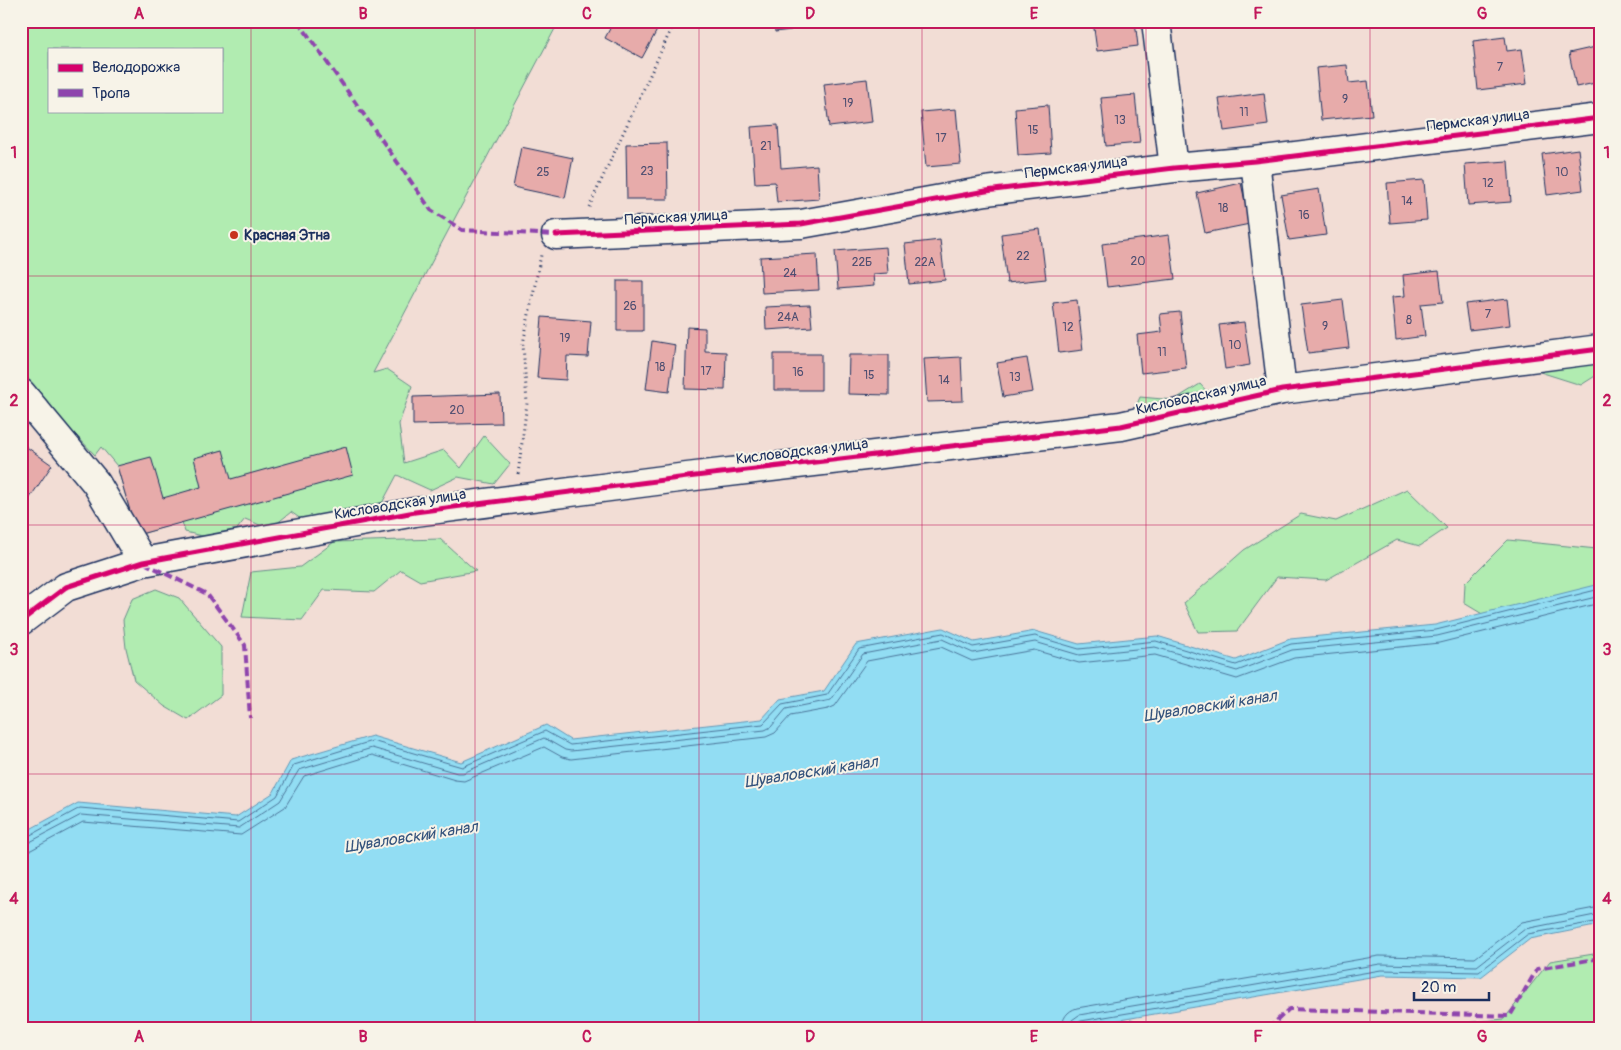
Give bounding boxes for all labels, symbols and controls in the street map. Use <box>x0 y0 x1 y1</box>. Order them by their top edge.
text: A <box>134 4 145 24</box>
text: B <box>358 4 368 24</box>
text: C <box>582 4 592 24</box>
text: D <box>805 4 815 24</box>
text: E <box>1030 4 1039 24</box>
text: F <box>1253 4 1263 24</box>
text: G <box>1477 4 1488 24</box>
legend <box>48 48 222 112</box>
text: Велодорожка <box>92 58 180 77</box>
house number: 7 <box>1497 60 1504 75</box>
text: Тропа <box>92 84 130 103</box>
house number: 9 <box>1342 92 1348 107</box>
house number: 19 <box>843 96 853 111</box>
house number: 11 <box>1239 105 1249 120</box>
street label: Пермская улица <box>1426 105 1531 136</box>
house number: 13 <box>1114 113 1126 128</box>
house number: 15 <box>1027 123 1039 138</box>
house number: 17 <box>935 131 947 146</box>
house number: 21 <box>760 139 772 154</box>
text: 1 <box>11 143 17 163</box>
text: 1 <box>1604 143 1610 163</box>
street label: Пермская улица <box>1024 152 1129 183</box>
house number: 23 <box>640 164 654 179</box>
house number: 25 <box>536 165 550 180</box>
house number: 10 <box>1556 165 1568 180</box>
house number: 12 <box>1482 176 1494 191</box>
house number: 14 <box>1401 194 1413 209</box>
house number: 18 <box>1218 201 1228 216</box>
street label: Пермская улица <box>624 205 728 230</box>
house number: 16 <box>1298 208 1310 223</box>
place label: Красная Этна <box>244 226 330 245</box>
marker: Красная Этна <box>228 229 240 241</box>
house number: 22 <box>1016 249 1030 264</box>
house number: 20 <box>1131 254 1145 269</box>
house number: 22Б <box>852 255 872 270</box>
house number: 22А <box>914 255 936 270</box>
house number: 24 <box>783 266 797 281</box>
house number: 26 <box>623 299 637 314</box>
house number: 7 <box>1485 307 1492 322</box>
house number: 24А <box>777 310 799 325</box>
house number: 8 <box>1406 313 1412 328</box>
house number: 9 <box>1322 319 1328 334</box>
house number: 12 <box>1062 320 1074 335</box>
house number: 19 <box>560 331 570 346</box>
house number: 10 <box>1229 338 1241 353</box>
house number: 11 <box>1157 345 1167 360</box>
house number: 18 <box>655 360 665 375</box>
house number: 17 <box>700 364 712 379</box>
house number: 16 <box>792 365 804 380</box>
house number: 15 <box>863 368 875 383</box>
house number: 13 <box>1009 370 1021 385</box>
street label: Кисловодская улица <box>1134 371 1268 420</box>
house number: 14 <box>938 373 950 388</box>
text: 2 <box>10 391 19 411</box>
text: 2 <box>1603 391 1612 411</box>
house number: 20 <box>450 403 464 418</box>
street label: Кисловодская улица <box>735 434 869 469</box>
street label: Кисловодская улица <box>333 485 467 524</box>
text: 3 <box>10 640 19 660</box>
text: 3 <box>1603 640 1612 660</box>
water label: Шуваловский канал <box>1142 685 1280 726</box>
water label: Шуваловский канал <box>743 751 881 792</box>
water label: Шуваловский канал <box>343 816 481 857</box>
text: 4 <box>9 889 19 909</box>
text: 4 <box>1602 889 1612 909</box>
scale bar <box>1414 970 1488 1002</box>
text: 20 m <box>1421 978 1456 997</box>
text: A <box>134 1027 145 1047</box>
text: B <box>358 1027 368 1047</box>
text: C <box>582 1027 592 1047</box>
text: D <box>805 1027 815 1047</box>
text: E <box>1030 1027 1039 1047</box>
text: F <box>1253 1027 1263 1047</box>
text: G <box>1477 1027 1488 1047</box>

